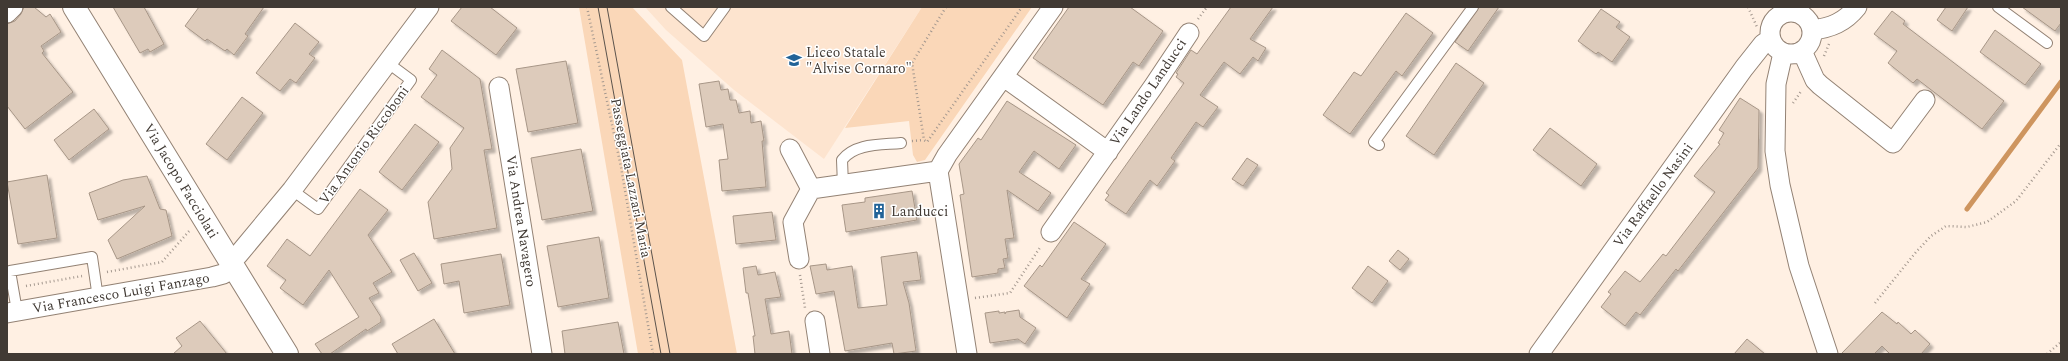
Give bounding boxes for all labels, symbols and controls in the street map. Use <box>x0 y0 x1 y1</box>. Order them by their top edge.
street label: Via Lando Landucci <box>1104 34 1192 150</box>
place label: Liceo Statale "Alvise Cornaro" <box>806 42 912 79</box>
school or university icon: Liceo Statale "Alvise Cornaro" <box>785 51 803 69</box>
street label: Via Antonio Riccoboni <box>314 81 414 209</box>
street label: Passeggiata Lazzari Maria <box>605 96 657 260</box>
street label: Via Jacopo Facciolati <box>138 119 224 243</box>
street label: Via Raffaello Nasini <box>1608 138 1698 252</box>
street label: Via Andrea Navagero <box>500 154 542 288</box>
place label: Landucci <box>891 201 948 222</box>
building icon: Landucci <box>870 202 888 220</box>
street label: Via Francesco Luigi Fanzago <box>31 267 211 319</box>

